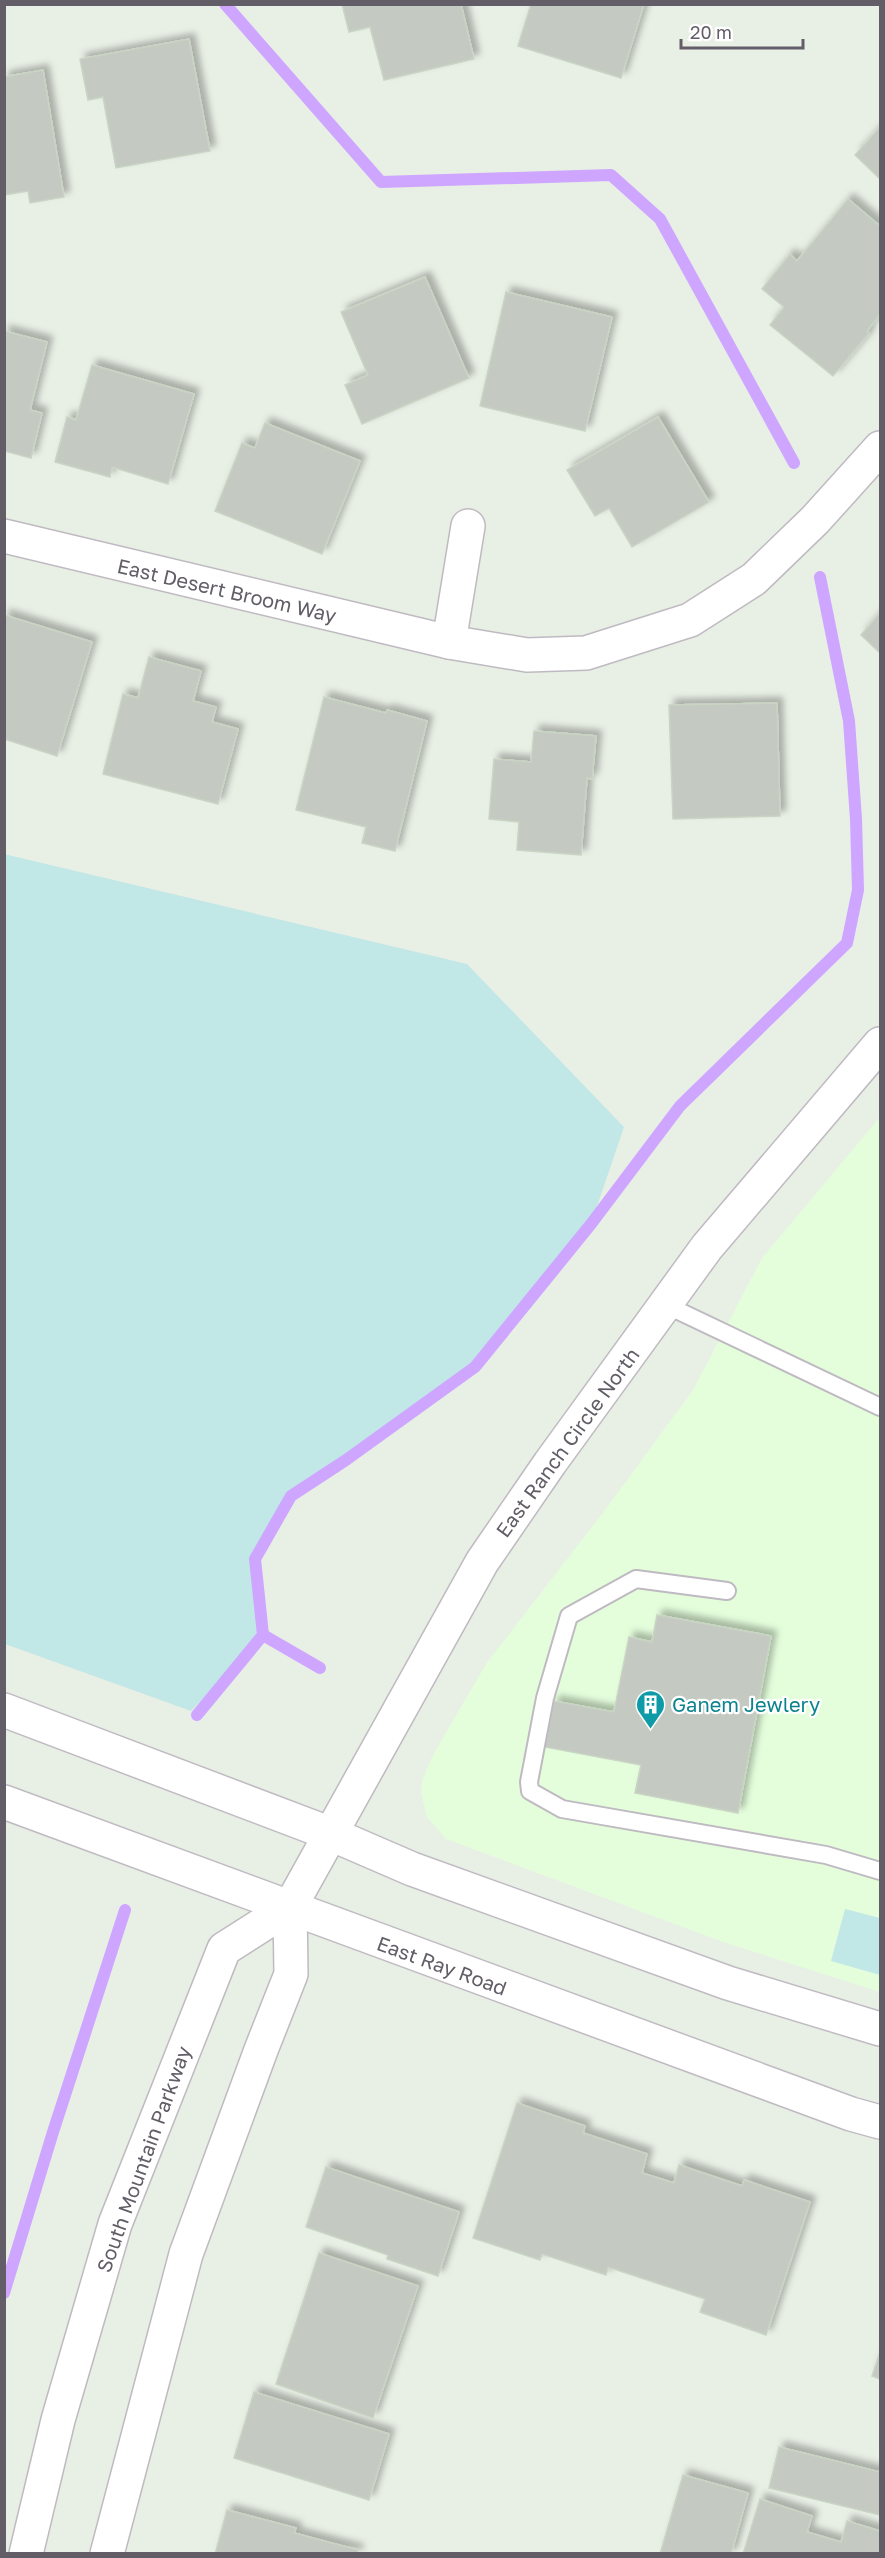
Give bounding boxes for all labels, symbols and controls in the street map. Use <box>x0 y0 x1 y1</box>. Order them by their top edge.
scale bar <box>681 12 802 50</box>
text: 20 m <box>690 21 732 43</box>
street label: East Desert Broom Way <box>115 553 339 627</box>
street label: East Ranch Circle North <box>490 1343 644 1541</box>
building icon: Ganem Jewlery <box>635 1688 667 1730</box>
place label: Ganem Jewlery <box>672 1692 820 1716</box>
street label: East Ray Road <box>374 1930 510 2000</box>
street label: South Mountain Parkway <box>91 2043 195 2275</box>

